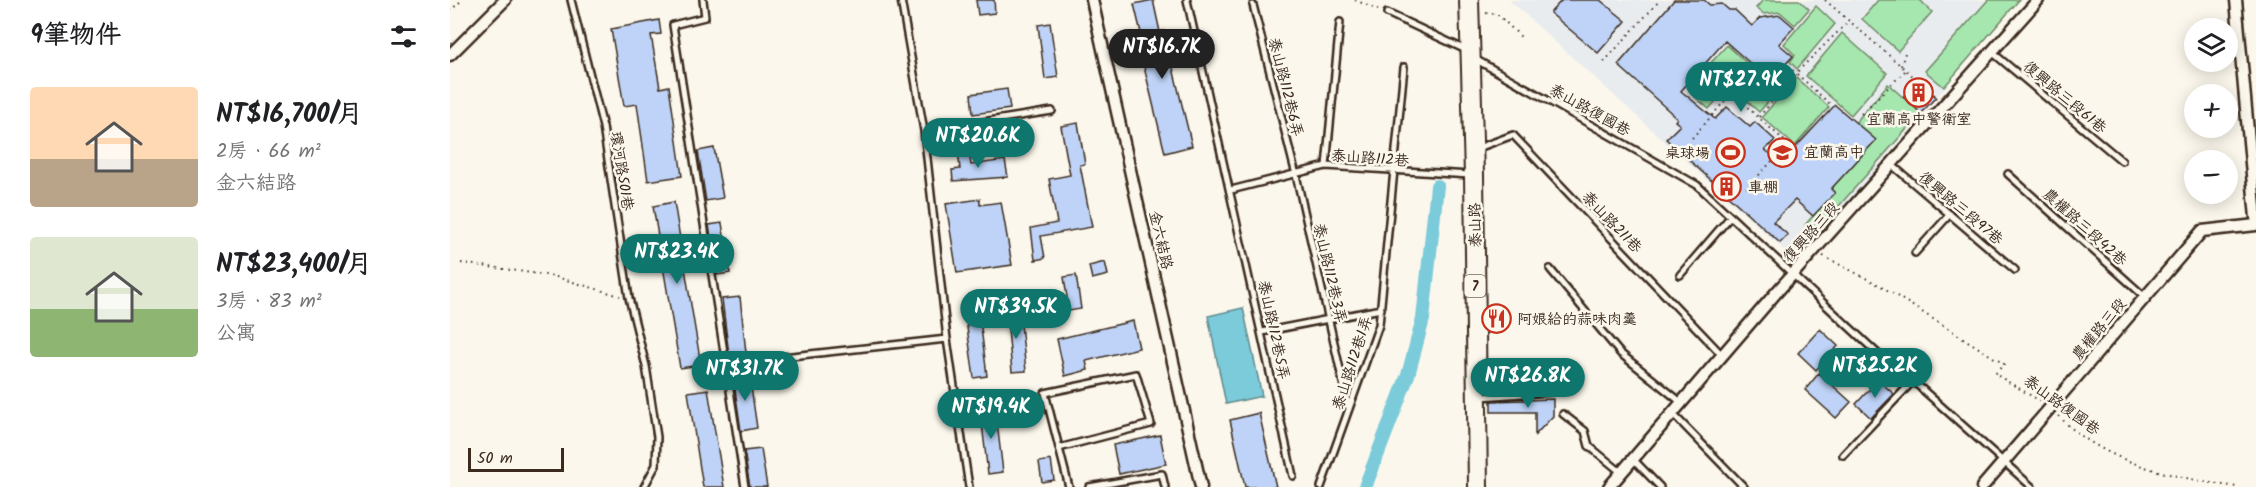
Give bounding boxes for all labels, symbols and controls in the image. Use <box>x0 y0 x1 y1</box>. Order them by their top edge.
text: 9筆物件 <box>30 15 121 57</box>
map controls <box>2184 18 2238 204</box>
button: layers <box>2184 18 2238 72</box>
icon: filters <box>387 20 420 53</box>
pin: NT$16.7K <box>1100 29 1224 80</box>
text: NT$16.7K <box>1123 32 1201 64</box>
street label: 泰山路112巷6弄 <box>1261 35 1309 139</box>
street label: 復興路三段61巷 <box>2017 55 2112 140</box>
pin: NT$27.9K <box>1679 62 1803 113</box>
text: NT$27.9K <box>1699 65 1783 97</box>
building icon: 宜蘭高中警衛室 <box>1903 76 1935 108</box>
street label: 泰山路復國巷 <box>1544 79 1635 143</box>
button: + <box>2184 84 2238 138</box>
text: NT$16,700/月 <box>216 94 363 136</box>
place label: 宜蘭高中警衛室 <box>1866 108 1972 132</box>
icon: home <box>78 111 150 183</box>
pin: NT$20.6K <box>916 118 1040 169</box>
text: NT$20.6K <box>936 121 1020 153</box>
street label: 環河路501巷 <box>603 130 639 213</box>
text: 2房 · 66 m² <box>216 136 321 168</box>
school or university icon: 宜蘭高中 <box>1767 136 1799 168</box>
sports icon: 桌球場 <box>1715 137 1747 169</box>
place label: 宜蘭高中 <box>1804 141 1864 165</box>
place label: 桌球場 <box>1665 142 1710 166</box>
street label: 泰山路112巷 <box>1330 144 1410 174</box>
button: − <box>2184 150 2238 204</box>
street label: 復興路三段97巷 <box>1913 166 2008 251</box>
text: 金六結路 <box>216 168 296 200</box>
building icon: 車棚 <box>1711 171 1743 203</box>
place label: 車棚 <box>1748 176 1778 200</box>
street label: 農權路三段42巷 <box>2037 183 2132 272</box>
street label: 泰山路211巷 <box>1576 186 1647 259</box>
street label: 復興路三段 <box>1778 197 1846 269</box>
street label: 泰山路 <box>1464 202 1488 248</box>
street label: 金六結路 <box>1142 208 1178 272</box>
street label: 泰山路112巷3弄 <box>1306 221 1352 325</box>
pin: NT$23.4K <box>615 234 739 285</box>
text: NT$23.4K <box>634 237 720 269</box>
text: NT$23,400/月 <box>216 244 372 286</box>
icon: home <box>78 261 150 333</box>
road number: 7 <box>1464 275 1486 297</box>
street label: 泰山路112巷5弄 <box>1251 278 1295 382</box>
text: 3房 · 83 m² <box>216 286 322 318</box>
pin: NT$39.5K <box>954 289 1078 340</box>
text: NT$39.5K <box>974 292 1058 324</box>
street label: 農權路三段 <box>2066 293 2133 366</box>
restaurant icon: 阿娘給的蒜味肉羹 <box>1480 303 1512 335</box>
place label: 阿娘給的蒜味肉羹 <box>1517 308 1637 332</box>
street label: 泰山路112巷1弄 <box>1326 313 1379 414</box>
text: 公寓 <box>216 318 256 350</box>
pin: NT$25.2K <box>1813 348 1937 399</box>
pin: NT$31.7K <box>683 351 807 402</box>
text: NT$25.2K <box>1832 351 1918 383</box>
text: NT$31.7K <box>706 354 784 386</box>
pin: NT$26.8K <box>1466 358 1590 409</box>
text: NT$26.8K <box>1485 361 1571 393</box>
street label: 泰山路復國巷 <box>2018 370 2105 442</box>
pin: NT$19.4K <box>929 389 1053 440</box>
text: NT$19.4K <box>951 392 1031 424</box>
scale bar <box>468 445 564 472</box>
text: 50 m <box>477 446 513 471</box>

